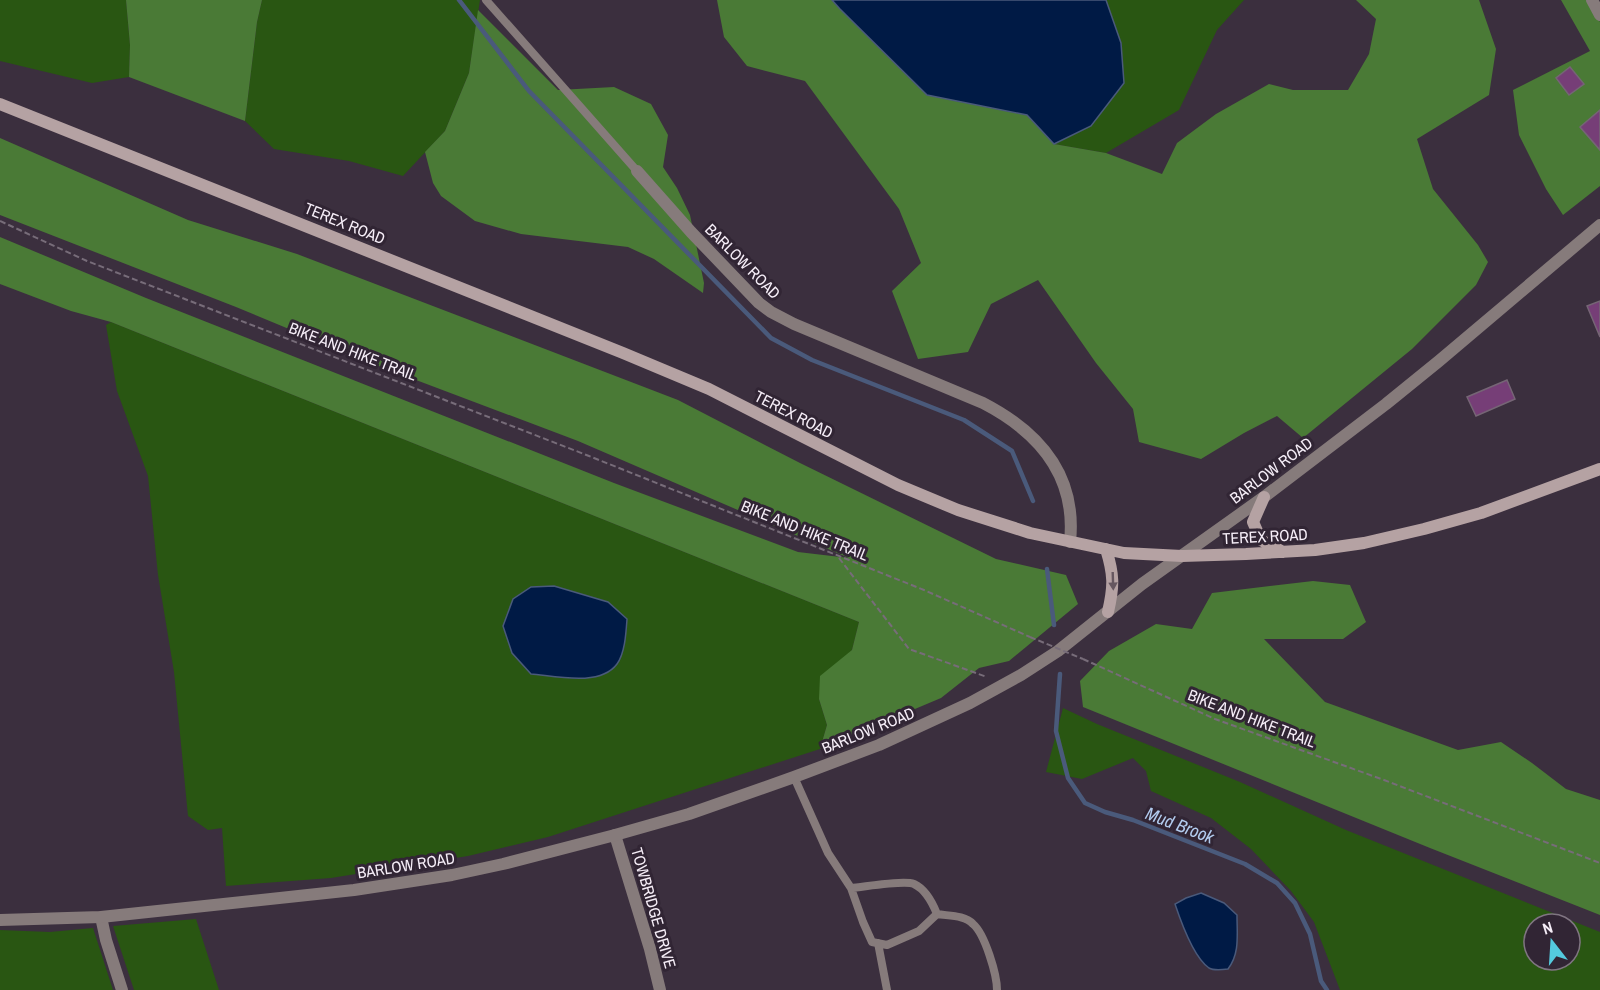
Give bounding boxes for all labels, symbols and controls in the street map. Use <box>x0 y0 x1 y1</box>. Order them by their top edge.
street label: TEREX ROAD <box>301 197 389 249</box>
street label: BARLOW ROAD <box>700 218 786 304</box>
street label: BIKE AND HIKE TRAIL <box>286 316 421 386</box>
street label: TEREX ROAD <box>751 385 837 443</box>
street label: BARLOW ROAD <box>1225 432 1317 508</box>
street label: BIKE AND HIKE TRAIL <box>738 494 873 566</box>
street label: TEREX ROAD <box>1222 523 1308 549</box>
one-way arrow <box>1108 571 1117 590</box>
street label: BIKE AND HIKE TRAIL <box>1185 683 1320 753</box>
street label: BARLOW ROAD <box>818 701 918 759</box>
water label: Mud Brook <box>1142 801 1218 850</box>
street label: TOWBRIDGE DRIVE <box>626 845 682 971</box>
street label: BARLOW ROAD <box>356 846 456 884</box>
north arrow <box>1522 912 1582 972</box>
text: N <box>1540 916 1555 940</box>

